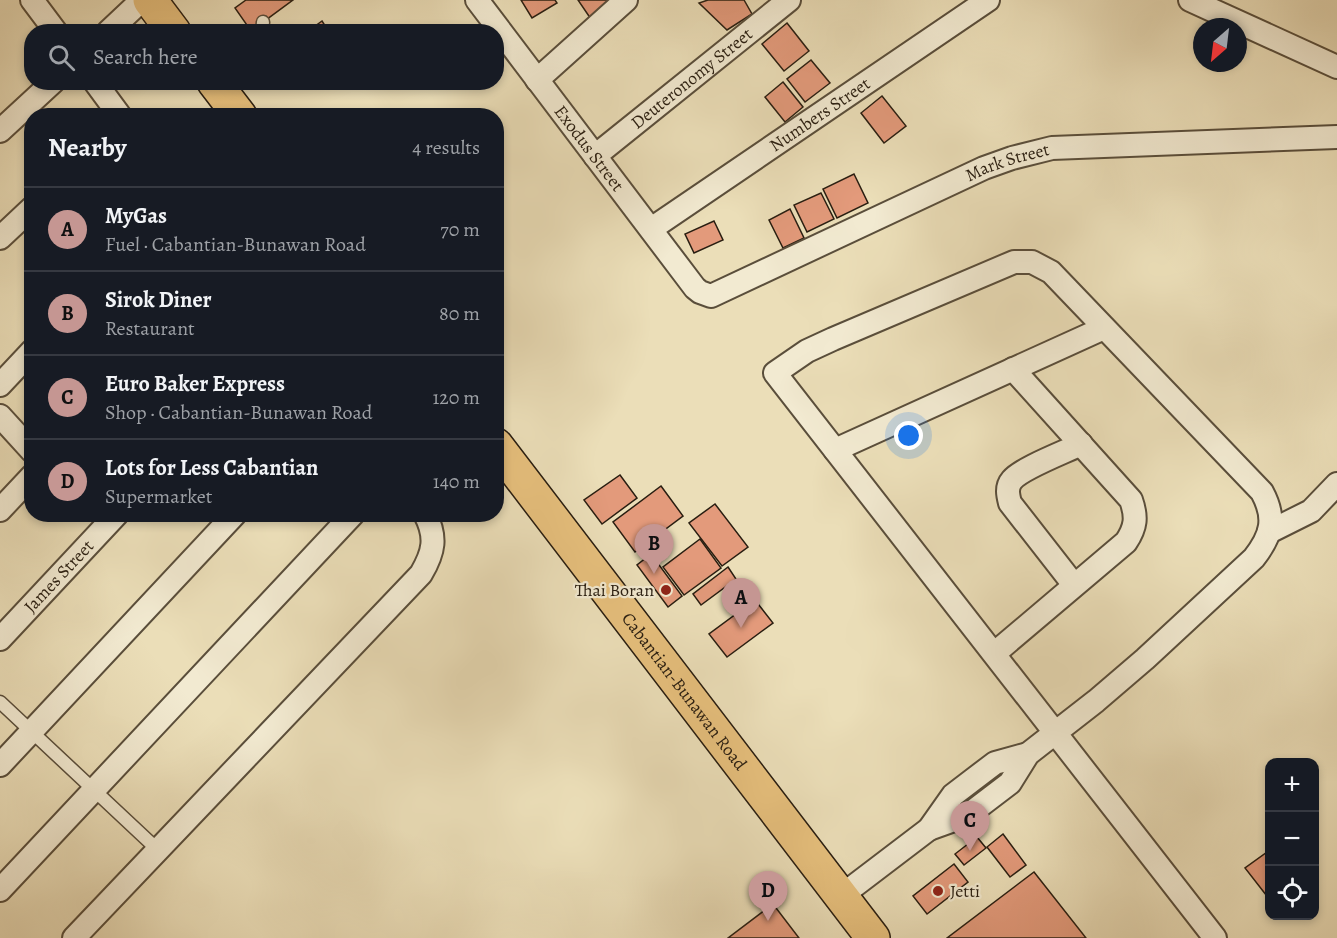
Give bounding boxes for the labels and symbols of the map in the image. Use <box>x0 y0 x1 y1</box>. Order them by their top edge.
north arrow <box>1193 18 1247 72</box>
street label: Deuteronomy Street <box>626 22 757 135</box>
street label: Numbers Street <box>765 72 875 157</box>
street label: Exodus Street <box>549 100 630 196</box>
street label: Mark Street <box>961 137 1052 187</box>
your location <box>894 421 923 450</box>
pin: B <box>634 524 674 574</box>
street label: James Street <box>19 534 99 618</box>
place label: Thai Boran <box>575 578 654 602</box>
pin: A <box>722 578 760 628</box>
marker: Thai Boran <box>659 583 673 597</box>
street label: Cabantian-Bunawan Road <box>616 607 753 775</box>
pin: C <box>950 802 990 851</box>
pin: D <box>748 872 788 921</box>
place label: Jetti <box>950 879 980 903</box>
marker: Jetti <box>931 884 945 898</box>

